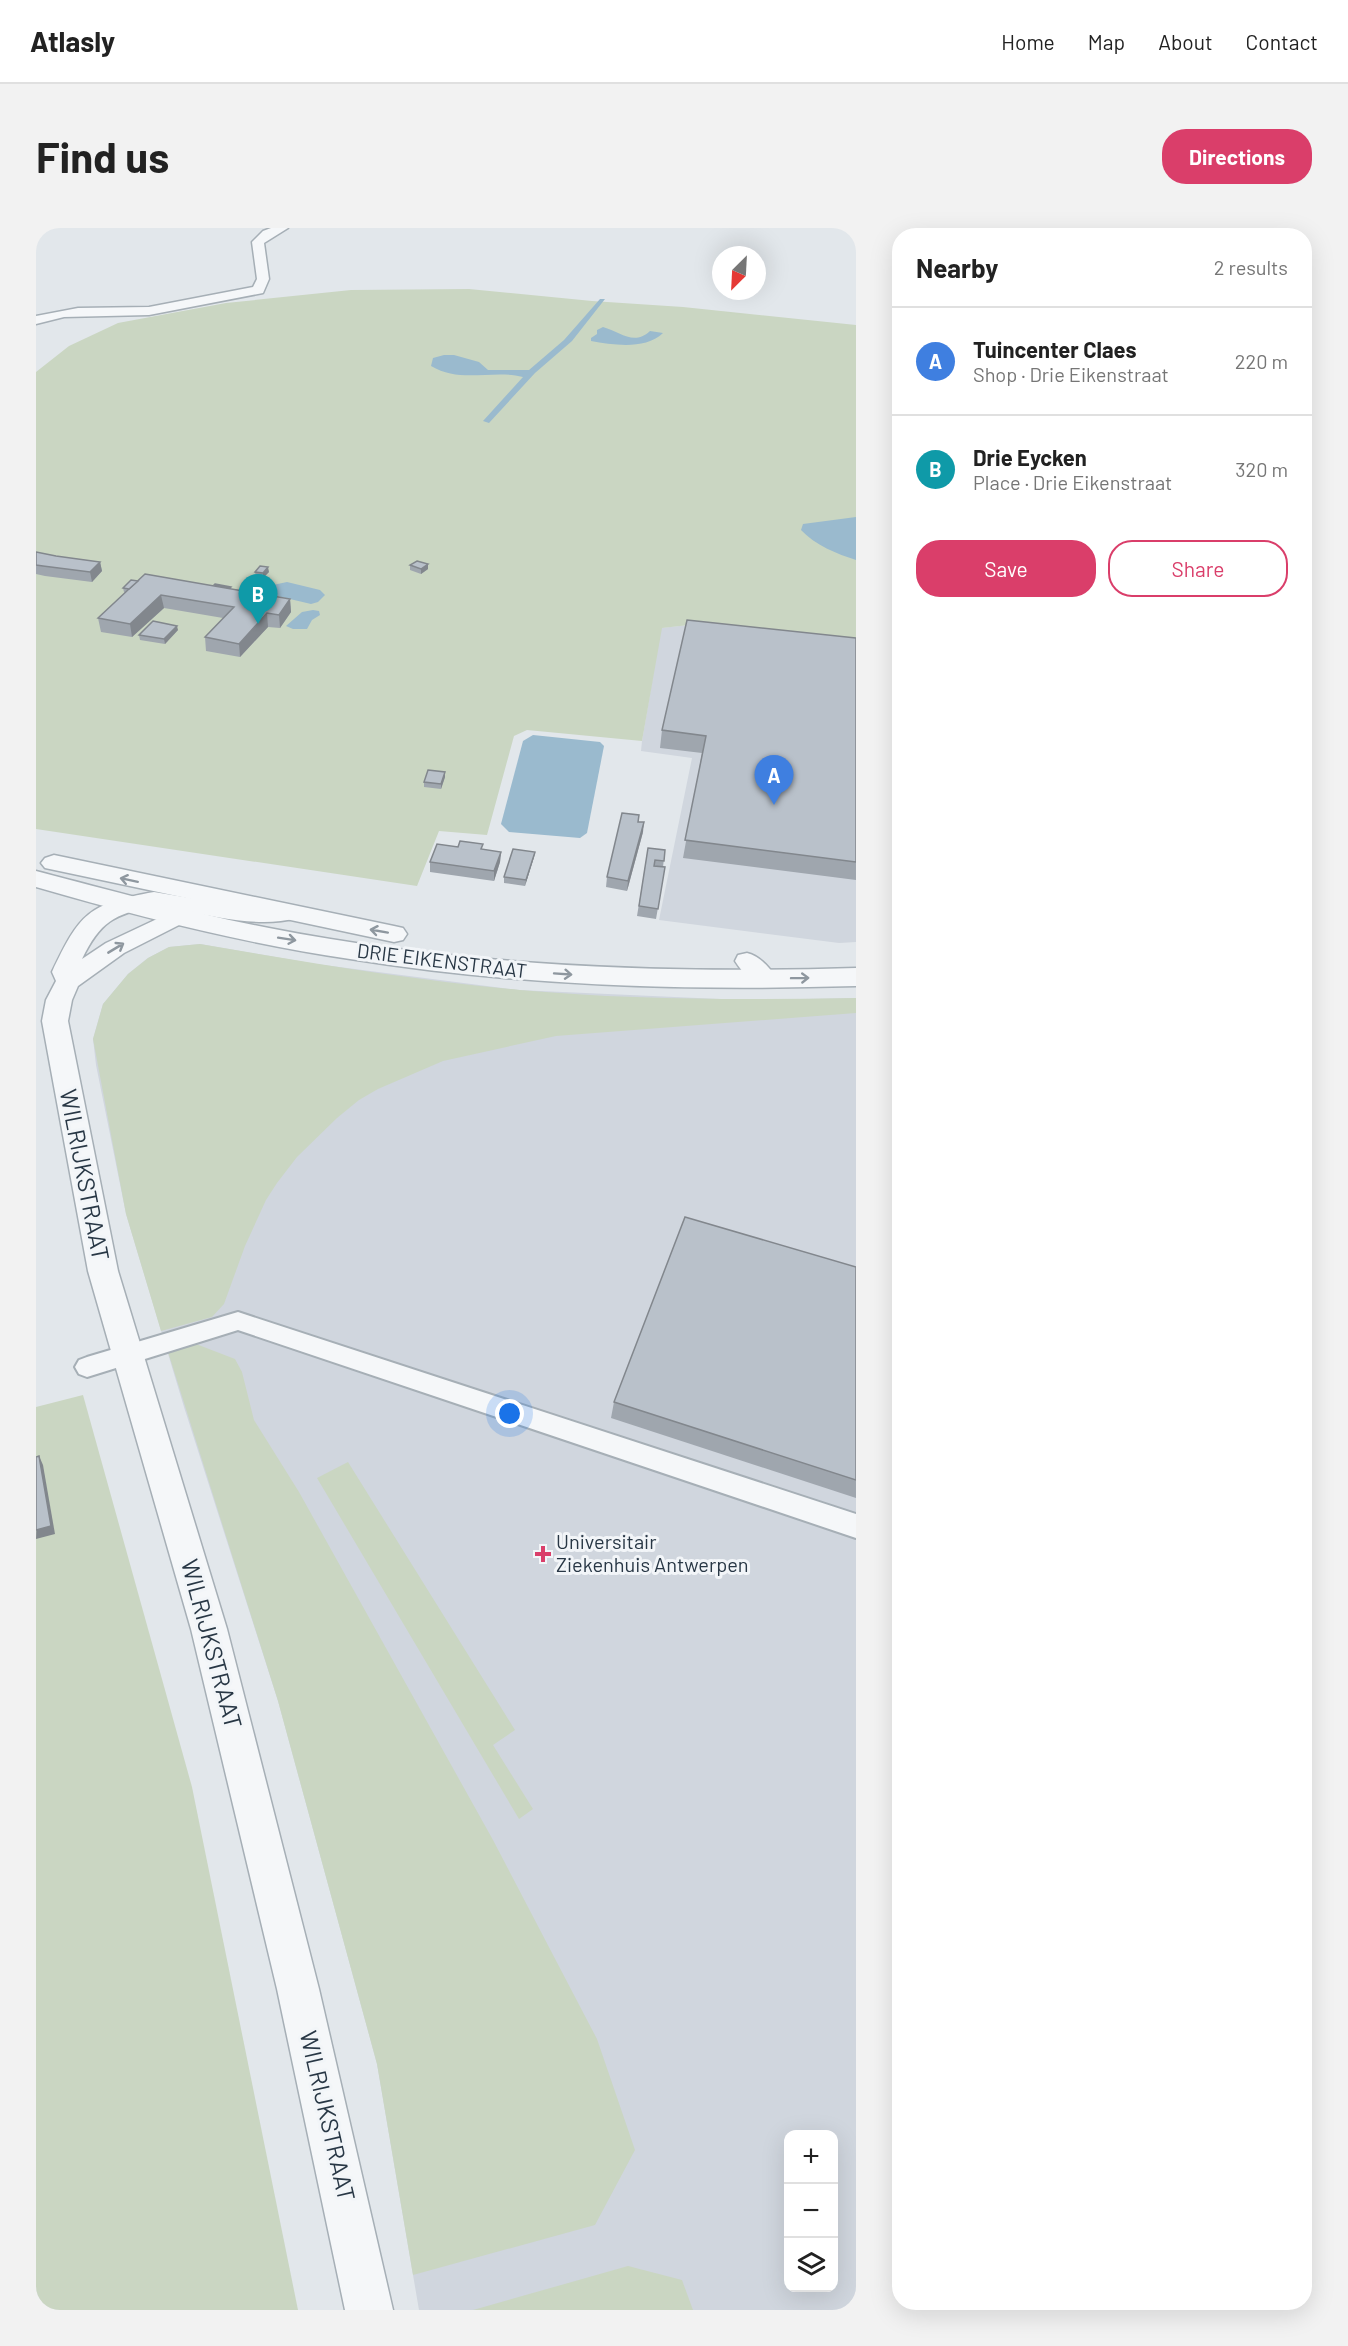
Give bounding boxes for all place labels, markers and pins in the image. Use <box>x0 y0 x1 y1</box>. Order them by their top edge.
pin: B <box>238 574 278 624</box>
pin: A <box>754 756 794 805</box>
place label: Universitair Ziekenhuis Antwerpen <box>556 1529 749 1576</box>
marker: Universitair Ziekenhuis Antwerpen <box>534 1545 552 1563</box>

